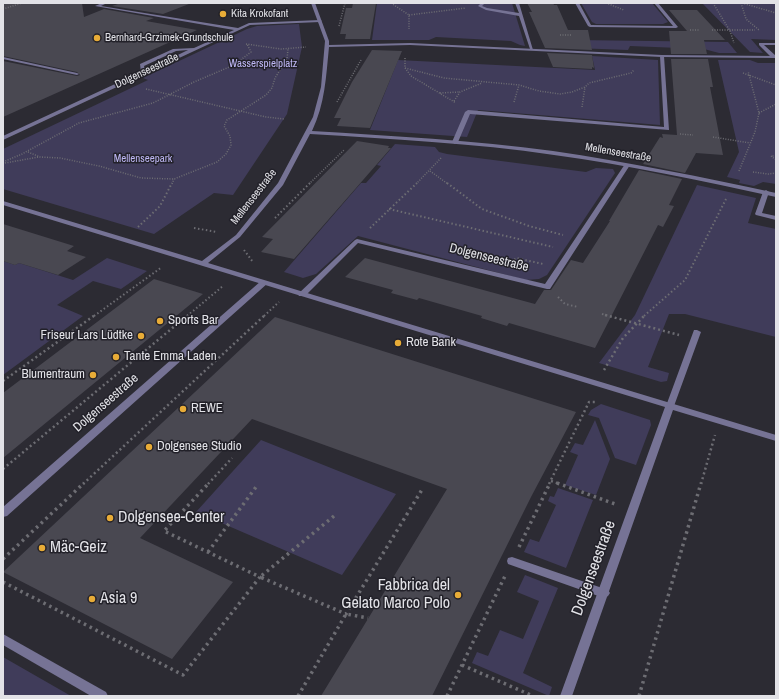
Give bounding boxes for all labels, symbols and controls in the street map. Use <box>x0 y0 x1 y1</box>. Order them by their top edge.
place label: Kita Krokofant <box>231 7 288 21</box>
marker: Kita Krokofant <box>218 9 228 19</box>
place label: Bernhard-Grzimek-Grundschule <box>105 31 233 45</box>
marker: Bernhard-Grzimek-Grundschule <box>92 33 102 43</box>
street label: Dolgenseestraße <box>113 51 181 91</box>
park label: Wasserspielplatz <box>229 57 297 71</box>
street label: Mellenseestraße <box>584 141 652 165</box>
park label: Mellenseepark <box>114 152 172 166</box>
street label: Mellenseestraße <box>228 167 280 227</box>
street label: Dolgenseestraße <box>448 241 530 275</box>
place label: Sports Bar <box>168 313 218 329</box>
marker: Sports Bar <box>155 316 165 326</box>
place label: Friseur Lars Lüdtke <box>41 328 133 344</box>
marker: Friseur Lars Lüdtke <box>136 331 146 341</box>
place label: Rote Bank <box>406 335 456 351</box>
marker: Rote Bank <box>393 338 403 348</box>
place label: Tante Emma Laden <box>124 349 217 365</box>
marker: Tante Emma Laden <box>111 352 121 362</box>
place label: Blumentraum <box>22 367 85 383</box>
street label: Dolgenseestraße <box>70 370 142 436</box>
marker: Blumentraum <box>88 370 98 380</box>
place label: REWE <box>191 401 223 417</box>
marker: REWE <box>178 404 188 414</box>
place label: Dolgensee Studio <box>157 439 242 455</box>
marker: Dolgensee Studio <box>144 442 154 452</box>
place label: Dolgensee-Center <box>118 508 224 528</box>
marker: Dolgensee-Center <box>105 513 115 523</box>
street label: Dolgenseestraße <box>568 518 620 618</box>
place label: Mäc-Geiz <box>50 538 107 558</box>
marker: Mäc-Geiz <box>37 543 47 553</box>
place label: Fabbrica del Gelato Marco Polo <box>341 576 450 614</box>
place label: Asia 9 <box>100 589 137 609</box>
marker: Fabbrica del Gelato Marco Polo <box>453 590 463 600</box>
marker: Asia 9 <box>87 594 97 604</box>

